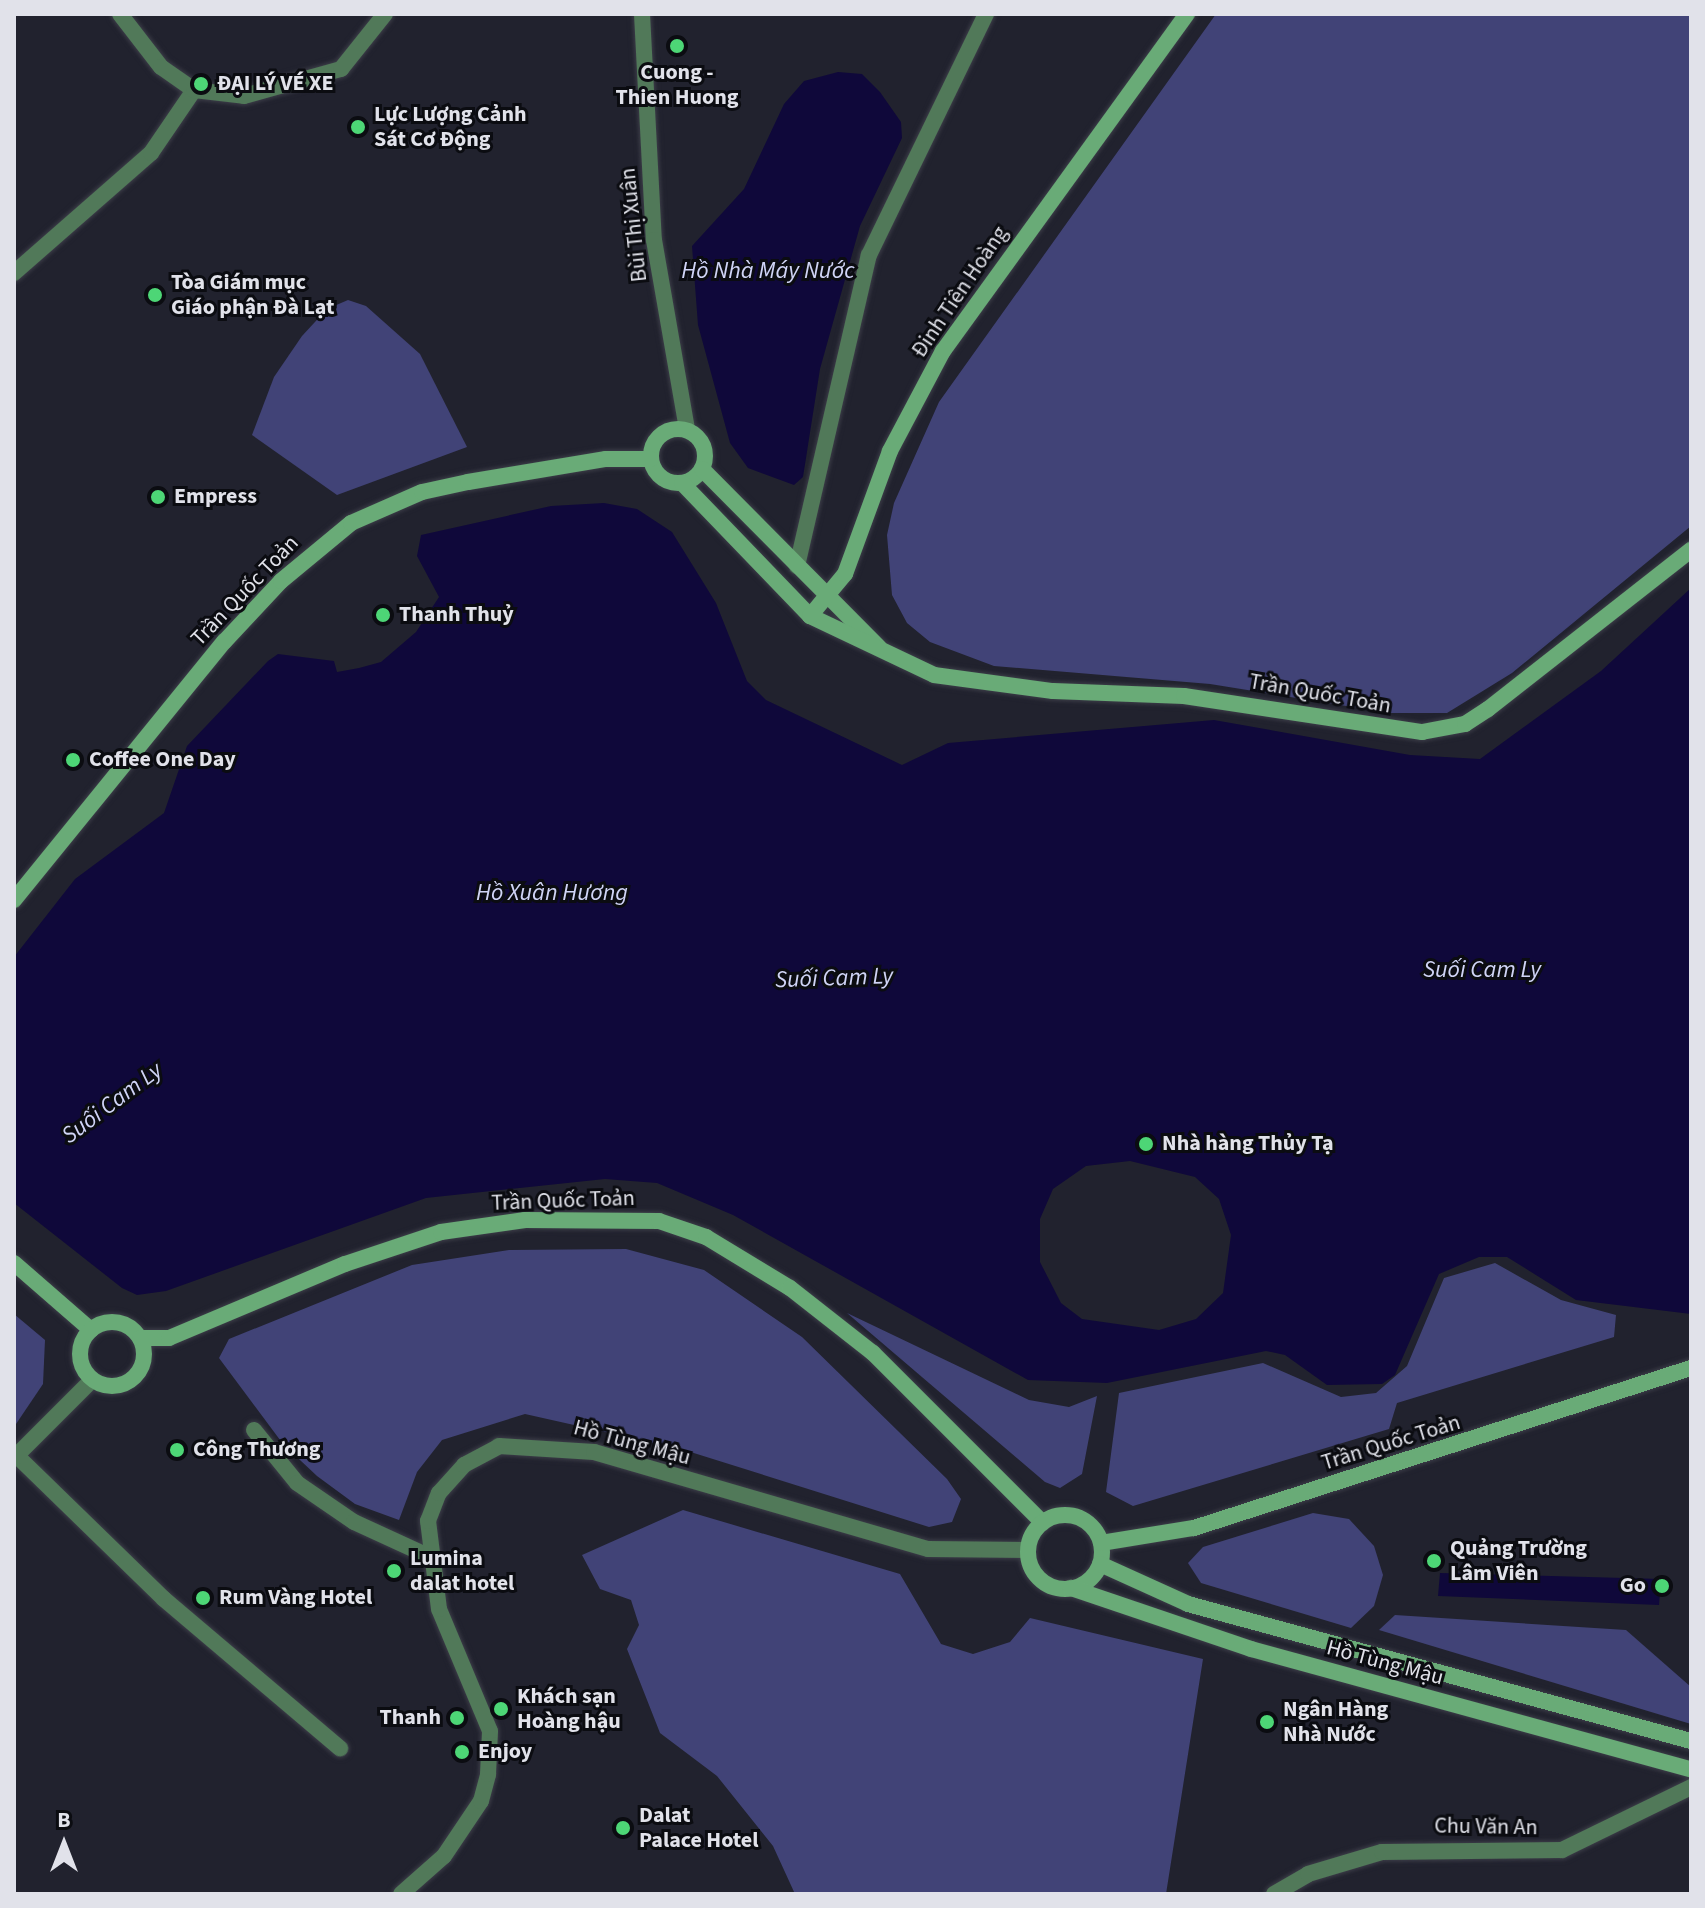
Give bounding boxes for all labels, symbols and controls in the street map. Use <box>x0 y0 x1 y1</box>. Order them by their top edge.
marker: Cuong - Thien Huong <box>668 37 686 55</box>
place label: Cuong - Thien Huong <box>615 59 739 110</box>
place label: ĐẠI LÝ VÉ XE <box>217 71 333 97</box>
marker: ĐẠI LÝ VÉ XE <box>192 75 210 93</box>
place label: Lực Lượng Cảnh Sát Cơ Động <box>374 101 527 152</box>
marker: Lực Lượng Cảnh Sát Cơ Động <box>349 118 367 136</box>
street label: Bùi Thị Xuân <box>615 167 653 283</box>
street label: Đinh Tiên Hoàng <box>906 221 1014 363</box>
water label: Hồ Nhà Máy Nước <box>681 257 855 285</box>
place label: Tòa Giám mục Giáo phận Đà Lạt <box>171 269 334 320</box>
marker: Tòa Giám mục Giáo phận Đà Lạt <box>146 286 164 304</box>
place label: Empress <box>174 484 257 510</box>
marker: Empress <box>149 488 167 506</box>
street label: Trần Quốc Toản <box>186 530 304 652</box>
place label: Thanh Thuỷ <box>399 602 514 628</box>
marker: Thanh Thuỷ <box>374 606 392 624</box>
street label: Trần Quốc Toản <box>1247 669 1393 719</box>
place label: Coffee One Day <box>89 747 236 773</box>
marker: Coffee One Day <box>64 751 82 769</box>
water label: Hồ Xuân Hương <box>476 879 628 907</box>
water label: Suối Cam Ly <box>1423 956 1541 984</box>
water label: Suối Cam Ly <box>774 962 894 994</box>
water label: Suối Cam Ly <box>56 1056 168 1150</box>
place label: Nhà hàng Thủy Tạ <box>1162 1131 1334 1157</box>
marker: Nhà hàng Thủy Tạ <box>1137 1135 1155 1153</box>
street label: Trần Quốc Toản <box>491 1185 635 1217</box>
street label: Trần Quốc Toản <box>1319 1409 1463 1477</box>
street label: Hồ Tùng Mậu <box>571 1415 693 1471</box>
place label: Công Thương <box>193 1437 321 1463</box>
marker: Công Thương <box>168 1441 186 1459</box>
place label: Quảng Trường Lâm Viên <box>1450 1535 1587 1586</box>
place label: Lumina dalat hotel <box>410 1545 514 1596</box>
marker: Quảng Trường Lâm Viên <box>1425 1552 1443 1570</box>
marker: Lumina dalat hotel <box>385 1562 403 1580</box>
place label: Go <box>1620 1573 1646 1599</box>
marker: Go <box>1653 1577 1671 1595</box>
place label: Rum Vàng Hotel <box>219 1585 372 1611</box>
marker: Rum Vàng Hotel <box>194 1589 212 1607</box>
street label: Hồ Tùng Mậu <box>1324 1635 1446 1691</box>
place label: Khách sạn Hoàng hậu <box>517 1683 621 1734</box>
place label: Ngân Hàng Nhà Nước <box>1283 1696 1388 1748</box>
marker: Khách sạn Hoàng hậu <box>492 1700 510 1718</box>
place label: Thanh <box>379 1705 441 1731</box>
marker: Thanh <box>448 1709 466 1727</box>
marker: Ngân Hàng Nhà Nước <box>1258 1713 1276 1731</box>
place label: Enjoy <box>478 1739 532 1765</box>
marker: Enjoy <box>453 1743 471 1761</box>
place label: Dalat Palace Hotel <box>639 1802 759 1854</box>
north arrow <box>24 1804 104 1884</box>
text: B <box>57 1804 71 1836</box>
street label: Chu Văn An <box>1434 1813 1538 1841</box>
marker: Dalat Palace Hotel <box>614 1819 632 1837</box>

